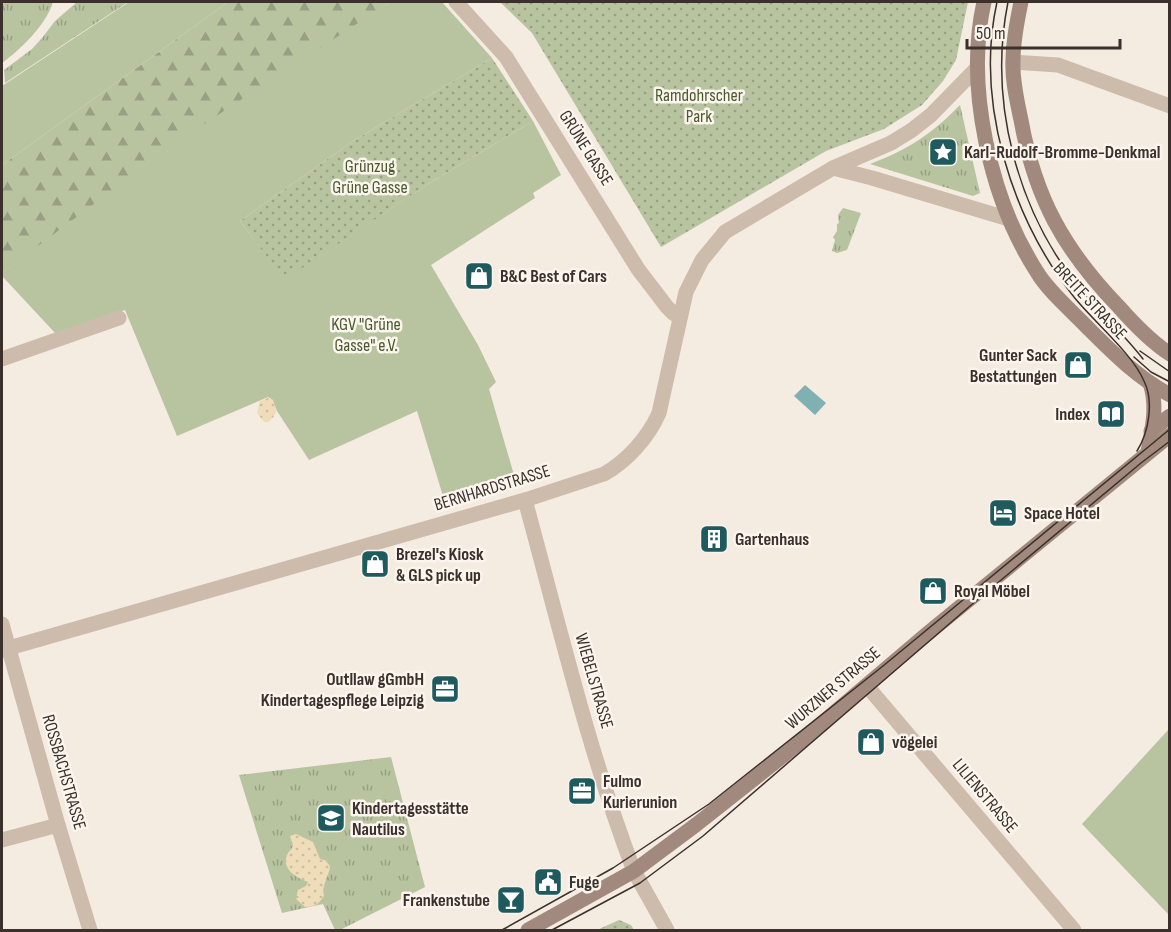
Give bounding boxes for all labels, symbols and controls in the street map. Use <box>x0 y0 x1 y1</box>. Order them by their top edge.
scale bar <box>967 12 1120 50</box>
text: 50 m <box>976 23 1006 44</box>
park label: Ramdohrscher Park <box>655 85 743 127</box>
street label: GRÜNE GASSE <box>555 106 617 190</box>
place icon: Karl-Rudolf-Bromme-Denkmal <box>927 136 959 168</box>
place label: Karl-Rudolf-Bromme-Denkmal <box>964 142 1160 163</box>
park label: Grünzug Grüne Gasse <box>332 156 408 198</box>
street label: BREITE STRASSE <box>1049 258 1131 344</box>
shop icon: B&C Best of Cars <box>463 260 495 292</box>
place label: B&C Best of Cars <box>500 266 607 287</box>
park label: KGV "Grüne Gasse" e.V. <box>331 314 401 356</box>
place label: Gunter Sack Bestattungen <box>970 345 1057 387</box>
shop icon: Gunter Sack Bestattungen <box>1062 349 1094 381</box>
library icon: Index <box>1095 398 1127 430</box>
place label: Index <box>1055 404 1090 425</box>
street label: BERNHARDSTRASSE <box>431 460 553 516</box>
hotel icon: Space Hotel <box>987 497 1019 529</box>
place label: Space Hotel <box>1024 503 1100 524</box>
building icon: Gartenhaus <box>698 523 730 555</box>
place label: Gartenhaus <box>735 529 809 550</box>
place label: Brezel's Kiosk & GLS pick up <box>396 544 484 586</box>
shop icon: Brezel's Kiosk & GLS pick up <box>359 548 391 580</box>
shop icon: Royal Möbel <box>917 575 949 607</box>
place label: Royal Möbel <box>954 581 1030 602</box>
street label: WIEBELSTRASSE <box>570 631 618 731</box>
street label: WURZNER STRASSE <box>781 642 885 734</box>
place label: Outllaw gGmbH Kindertagespflege Leipzig <box>261 669 424 711</box>
office icon: Outllaw gGmbH Kindertagespflege Leipzig <box>429 673 461 705</box>
street label: ROSSBACHSTRASSE <box>38 712 90 832</box>
shop icon: vögelei <box>855 726 887 758</box>
place label: vögelei <box>892 732 937 753</box>
street label: LILIENSTRASSE <box>948 755 1022 837</box>
place label: Fulmo Kurierunion <box>603 771 677 813</box>
office icon: Fulmo Kurierunion <box>566 775 598 807</box>
place label: Kindertagesstätte Nautilus <box>352 798 469 840</box>
school or university icon: Kindertagesstätte Nautilus <box>315 802 347 834</box>
public building icon: Fuge <box>532 866 564 898</box>
place label: Fuge <box>569 872 599 893</box>
bar icon: Frankenstube <box>495 884 527 916</box>
place label: Frankenstube <box>403 890 490 911</box>

